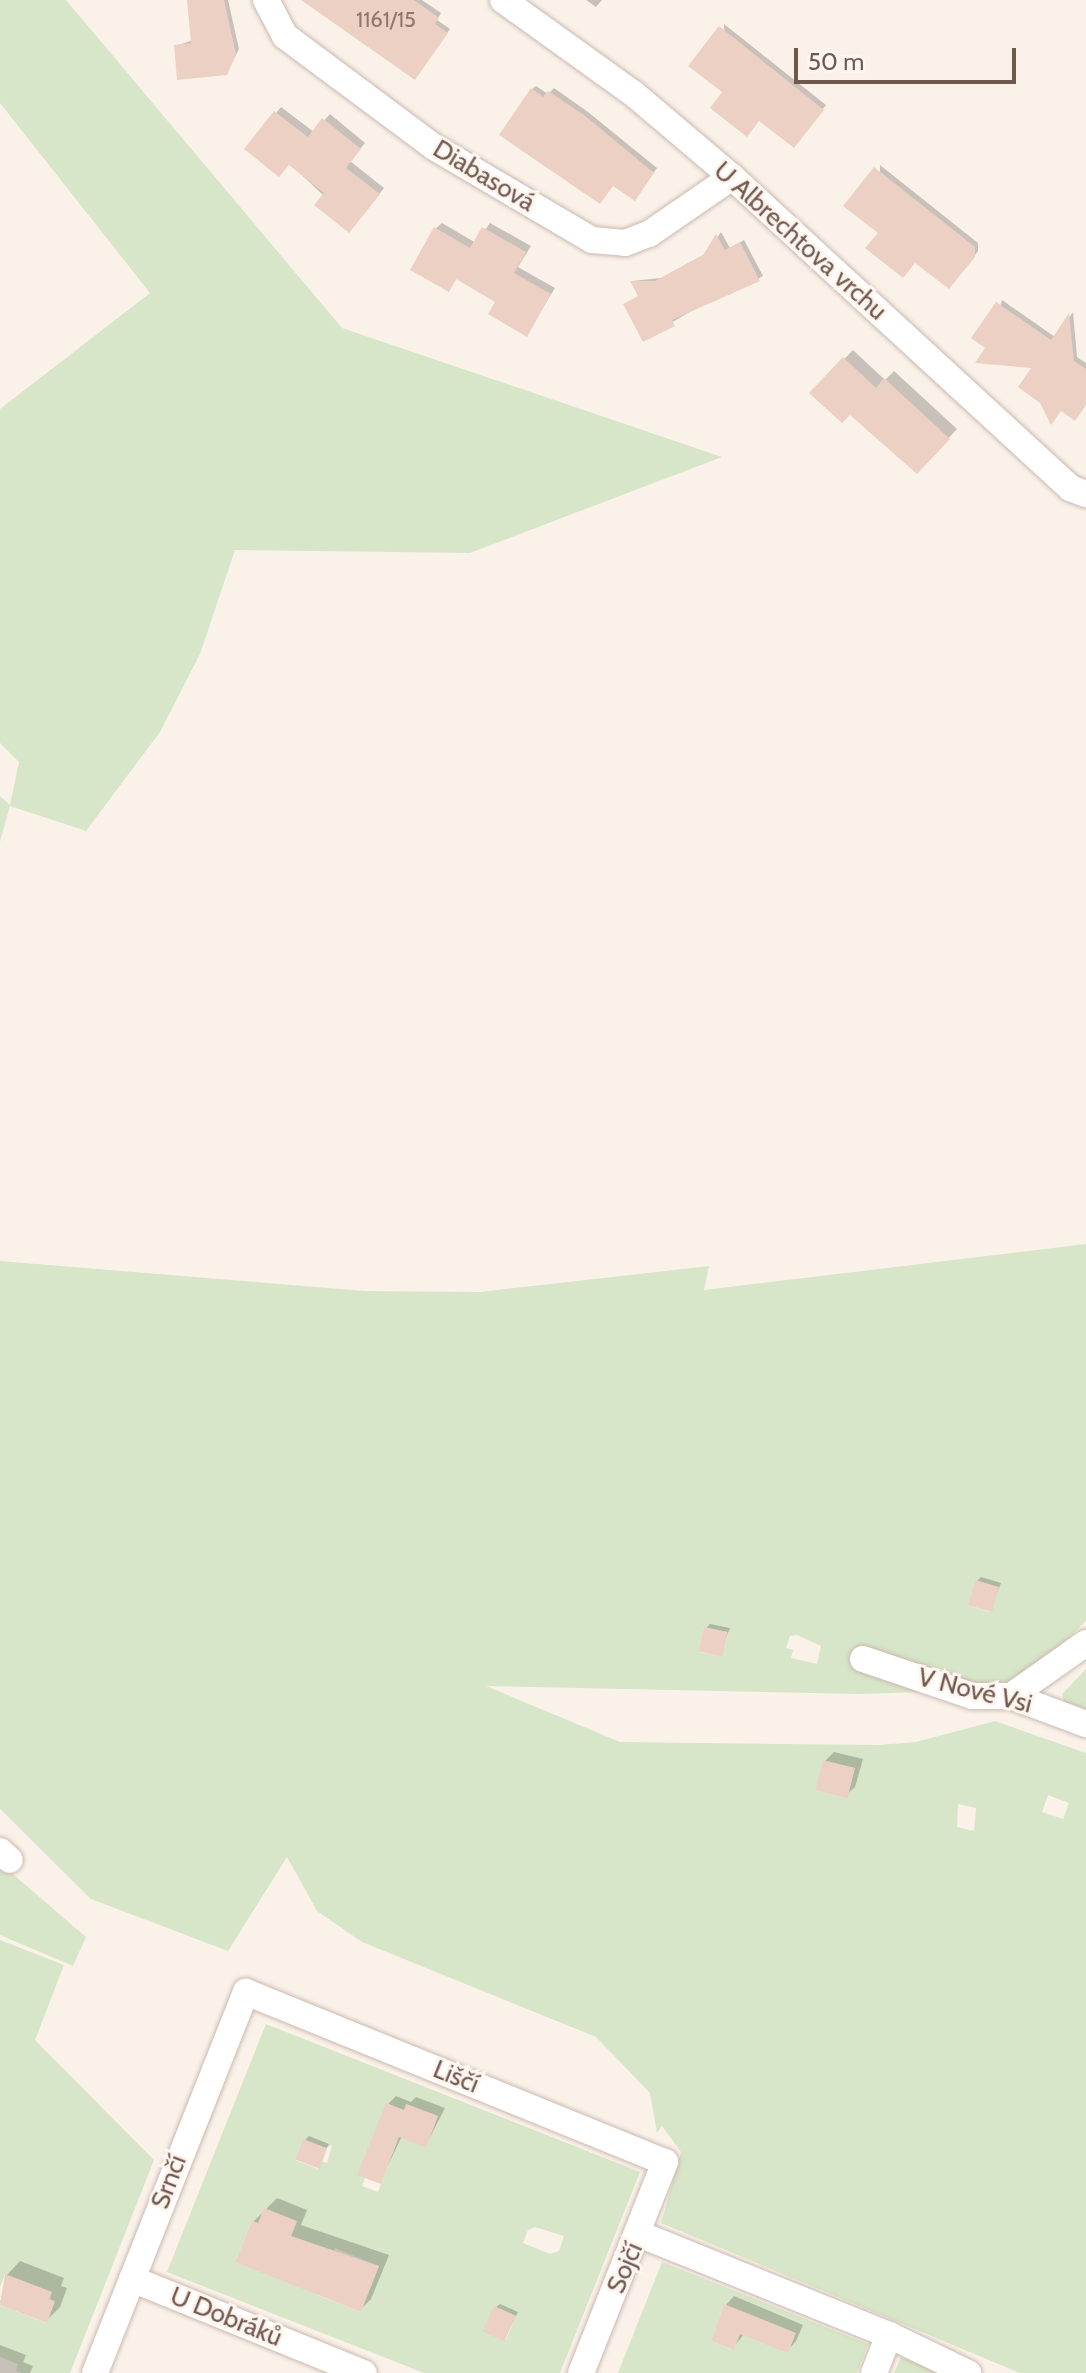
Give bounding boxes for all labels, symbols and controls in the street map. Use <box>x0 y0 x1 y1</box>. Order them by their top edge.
house number: 1161/15 <box>356 7 416 33</box>
scale bar <box>798 32 1020 82</box>
text: 50 m <box>808 47 864 76</box>
street label: Diabasová <box>427 133 541 219</box>
street label: U Albrechtova vrchu <box>707 155 893 327</box>
street label: V Nové Vsi <box>915 1662 1035 1720</box>
street label: Liščí <box>429 2054 483 2100</box>
street label: Srnčí <box>145 2151 193 2213</box>
street label: Sojčí <box>600 2238 650 2298</box>
street label: U Dobráků <box>165 2280 287 2354</box>

